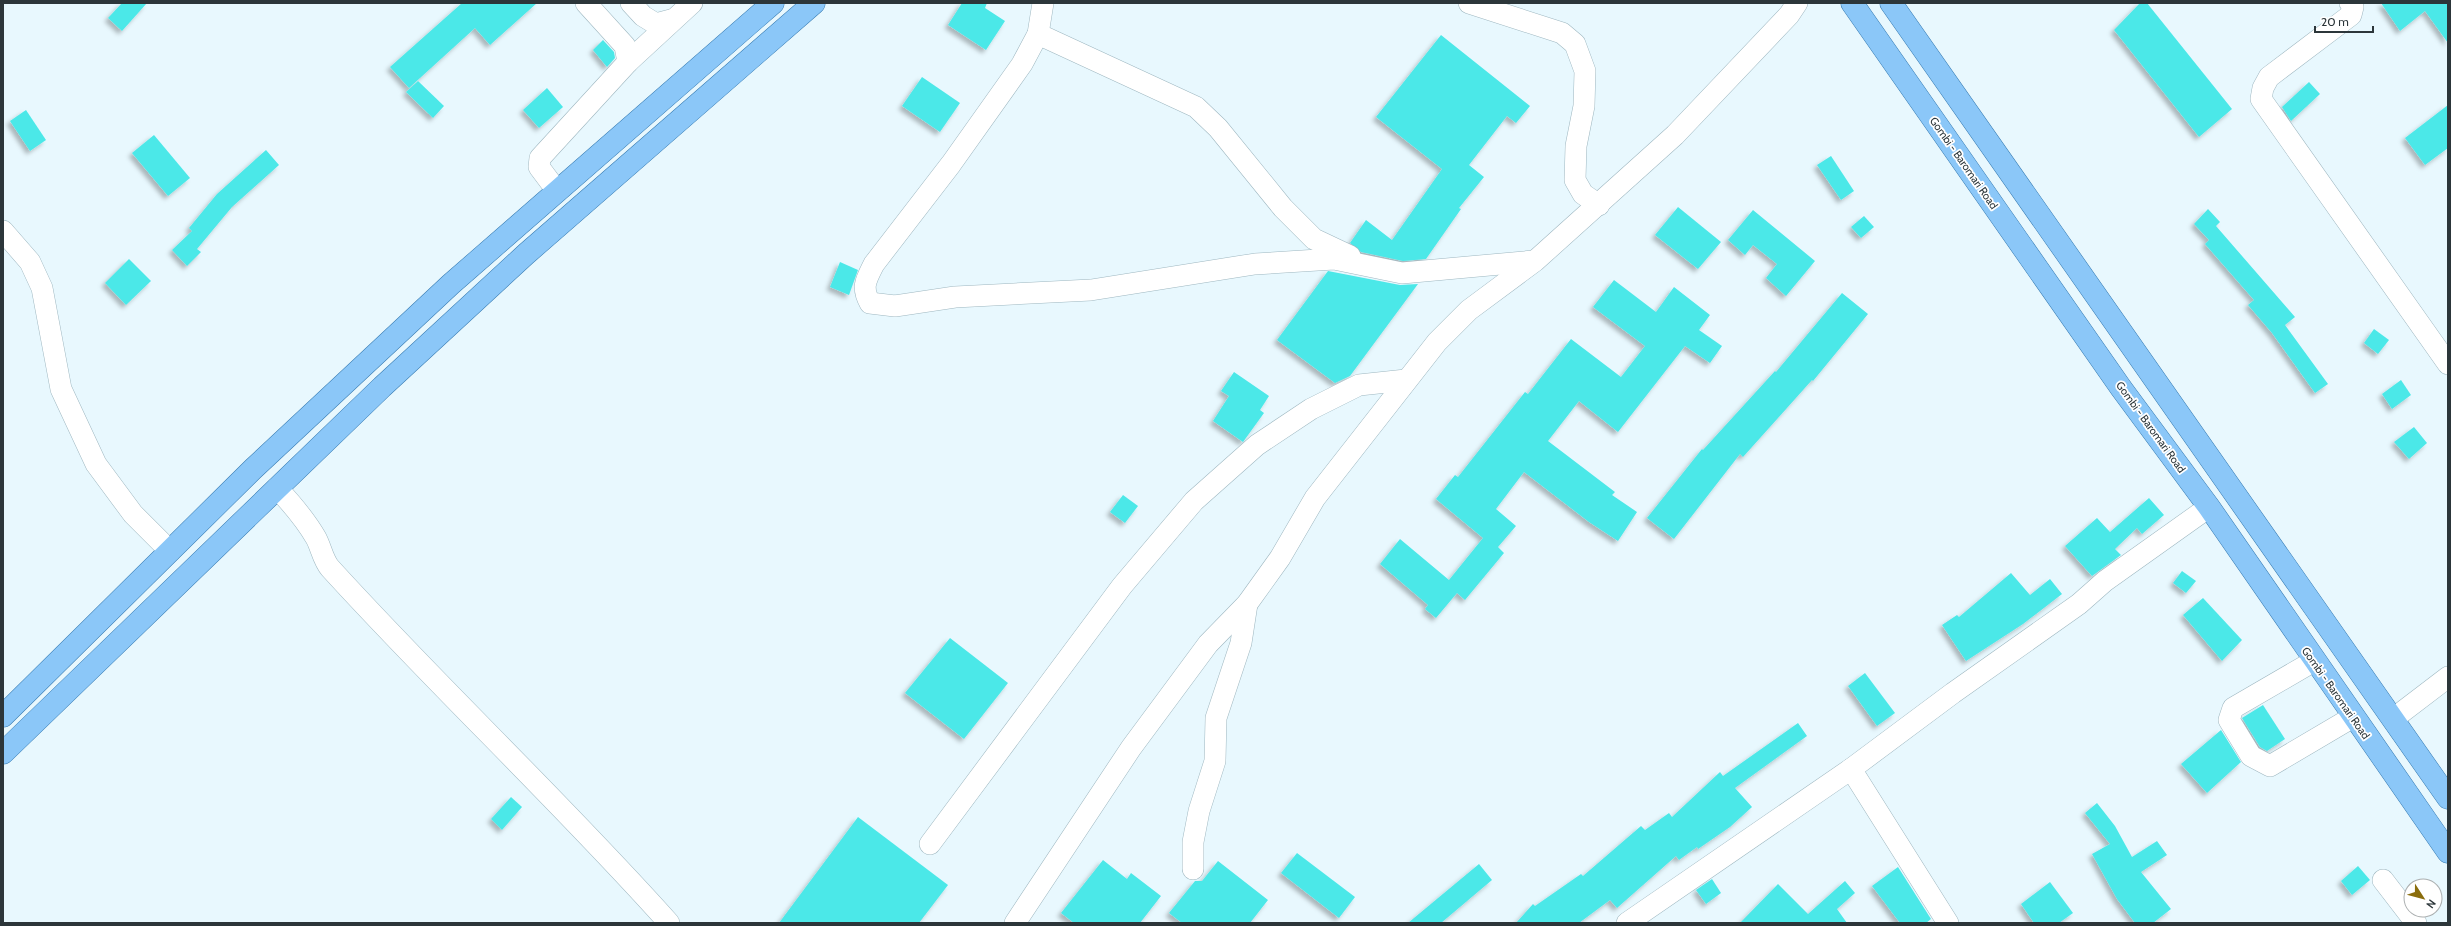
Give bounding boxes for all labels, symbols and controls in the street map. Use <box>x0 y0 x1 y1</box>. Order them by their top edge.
scale bar <box>2315 8 2373 34</box>
text: 20 m <box>2321 14 2349 29</box>
street label: Gombi - Baromari Road <box>1927 114 2001 212</box>
street label: Gombi - Baromari Road <box>2113 379 2189 475</box>
street label: Gombi - Baromari Road <box>2299 644 2373 742</box>
north arrow <box>2403 878 2443 918</box>
text: N <box>2423 897 2439 911</box>

